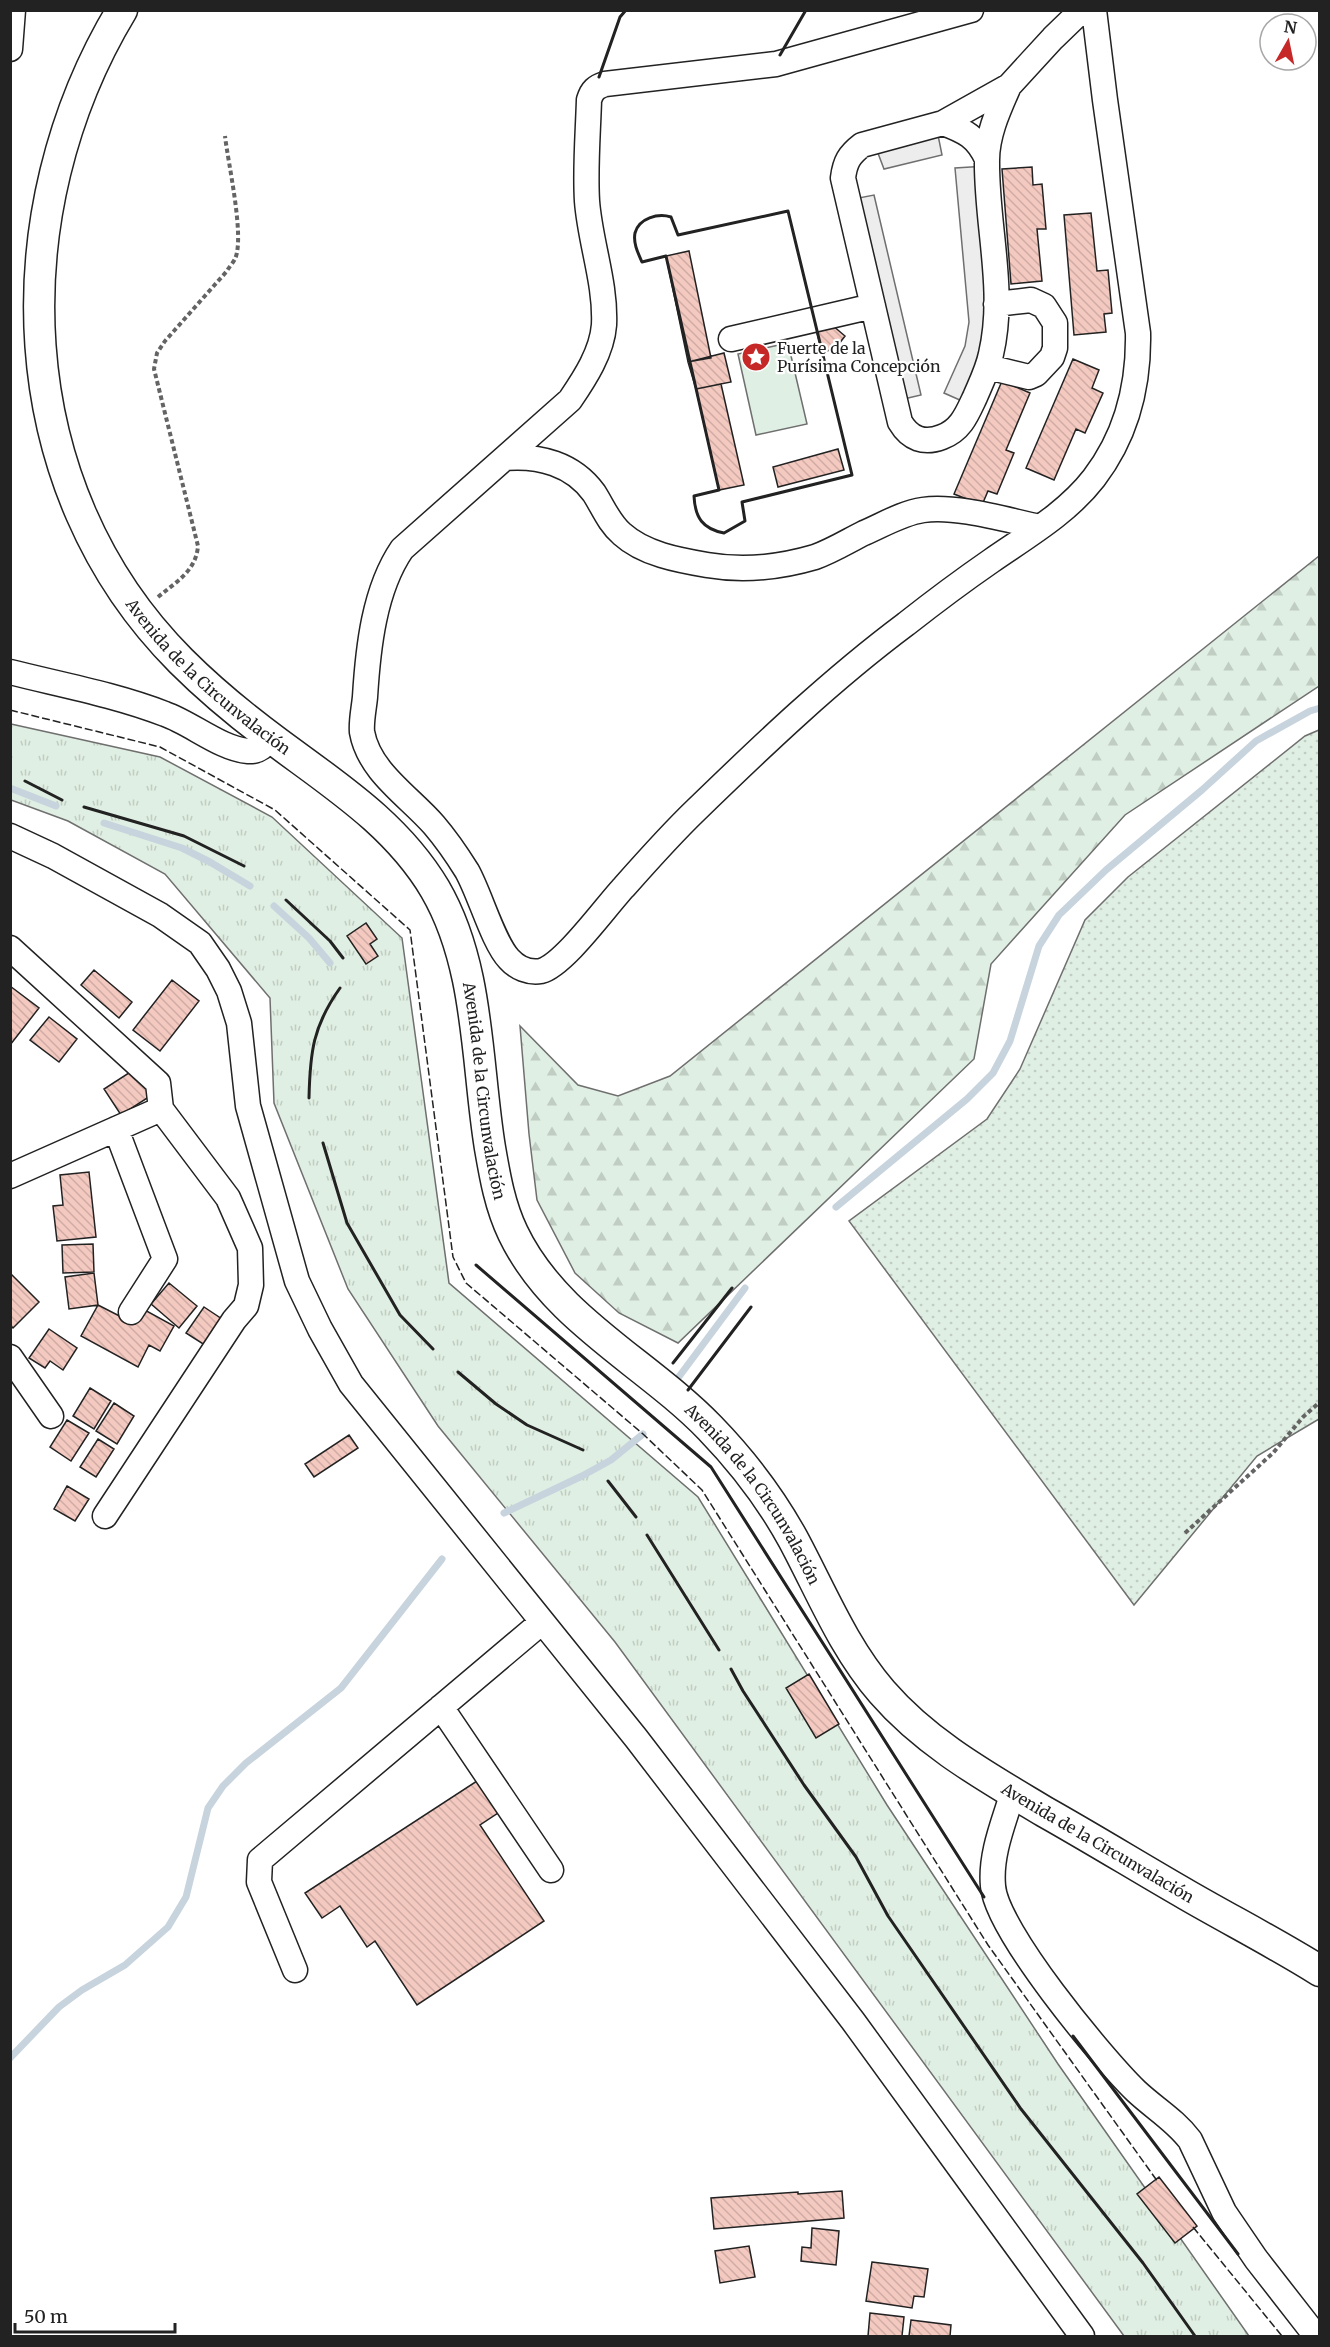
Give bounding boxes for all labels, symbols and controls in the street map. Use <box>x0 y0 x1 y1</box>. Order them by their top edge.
north arrow <box>1258 12 1318 72</box>
text: N <box>1283 16 1299 38</box>
place label: Fuerte de la Purísima Concepción <box>777 338 941 376</box>
place icon: Fuerte de la Purísima Concepción <box>740 341 772 373</box>
street label: Avenida de la Circunvalación <box>121 594 295 759</box>
street label: Avenida de la Circunvalación <box>459 979 510 1202</box>
street label: Avenida de la Circunvalación <box>680 1399 825 1588</box>
street label: Avenida de la Circunvalación <box>997 1778 1198 1907</box>
scale bar <box>15 2296 176 2334</box>
text: 50 m <box>24 2305 68 2328</box>

